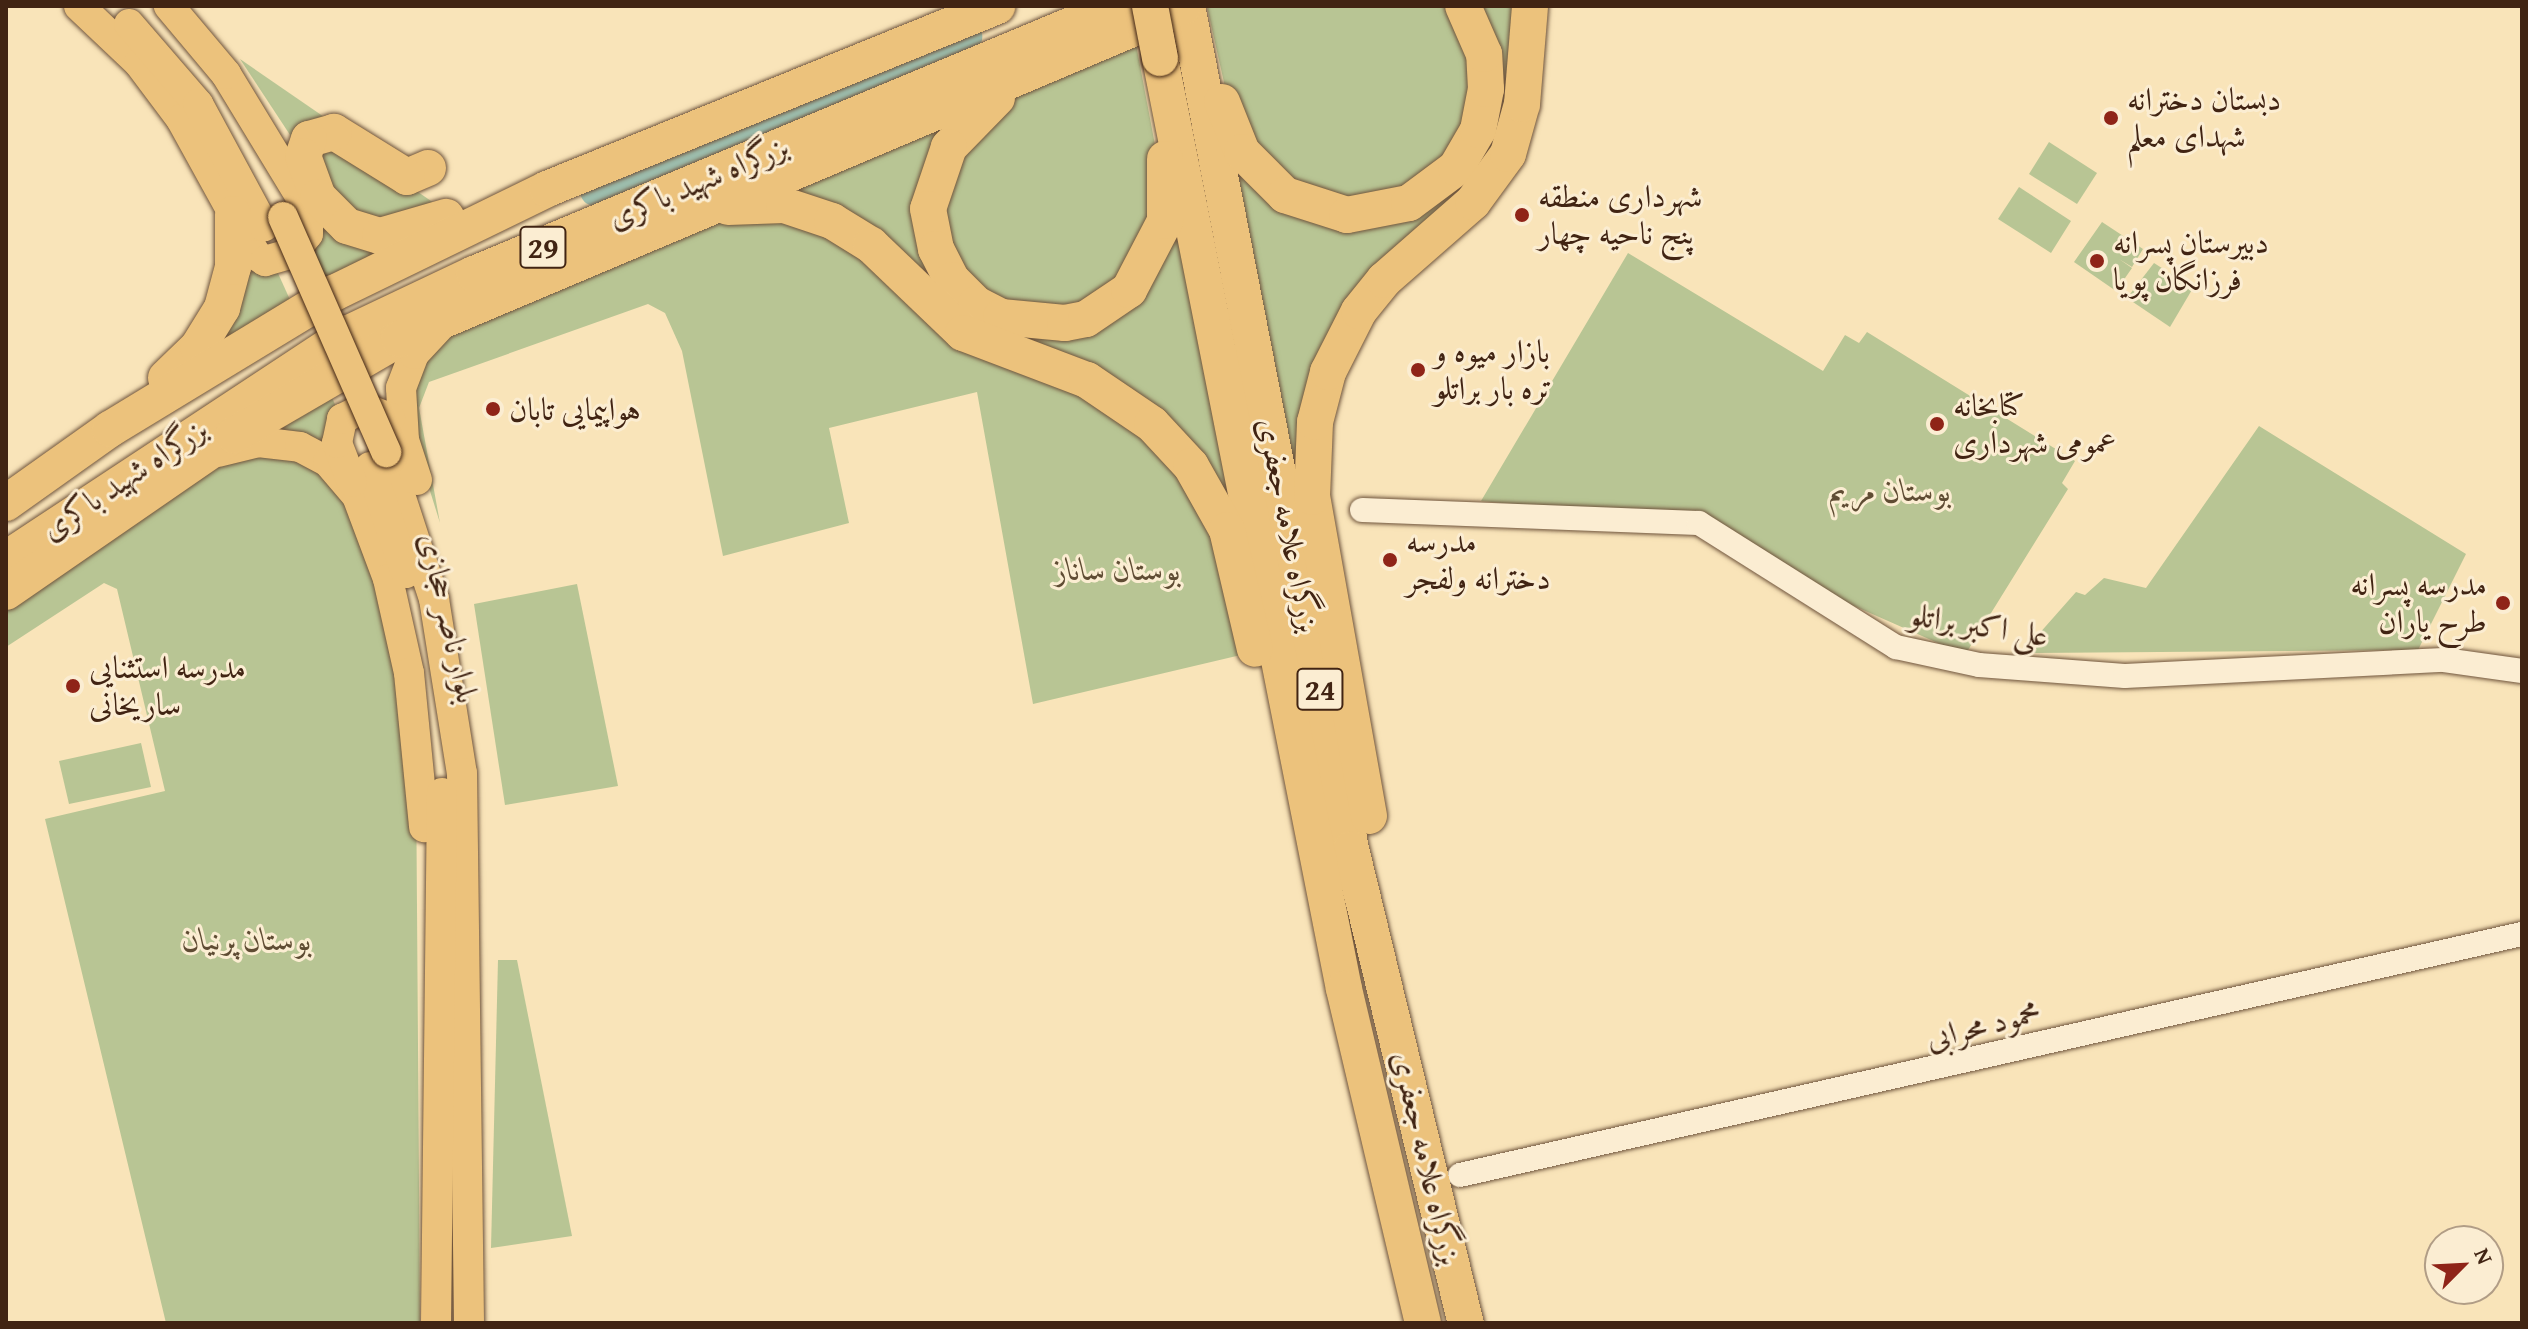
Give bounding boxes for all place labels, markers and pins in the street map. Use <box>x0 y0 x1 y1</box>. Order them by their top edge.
place label: دبستان دخترانه شهدای معلم <box>2127 81 2281 156</box>
marker: دبستان دخترانه شهدای معلم <box>2102 109 2120 127</box>
place label: شهرداری منطقه پنج ناحیه چهار <box>1538 178 1702 253</box>
marker: شهرداری منطقه پنج ناحیه چهار <box>1513 206 1531 224</box>
place label: دبیرستان پسرانه فرزانگان پویا <box>2113 224 2269 299</box>
marker: دبیرستان پسرانه فرزانگان پویا <box>2088 252 2106 270</box>
place label: بازار میوه و تره بار براتلو <box>1434 333 1552 408</box>
marker: بازار میوه و تره بار براتلو <box>1409 361 1427 379</box>
place label: کتابخانه عمومی شهرداری <box>1953 387 2117 462</box>
place label: هواپیمایی تابان <box>509 390 641 428</box>
marker: هواپیمایی تابان <box>484 400 502 418</box>
marker: کتابخانه عمومی شهرداری <box>1928 415 1946 433</box>
place label: مدرسه دخترانه ولفجر <box>1406 523 1551 598</box>
marker: مدرسه دخترانه ولفجر <box>1381 551 1399 569</box>
place label: مدرسه پسرانه طرح یاران <box>2350 566 2487 641</box>
marker: مدرسه پسرانه طرح یاران <box>2494 594 2512 612</box>
place label: مدرسه استثنایی ساریخانی <box>89 649 246 724</box>
marker: مدرسه استثنایی ساریخانی <box>64 677 82 695</box>

